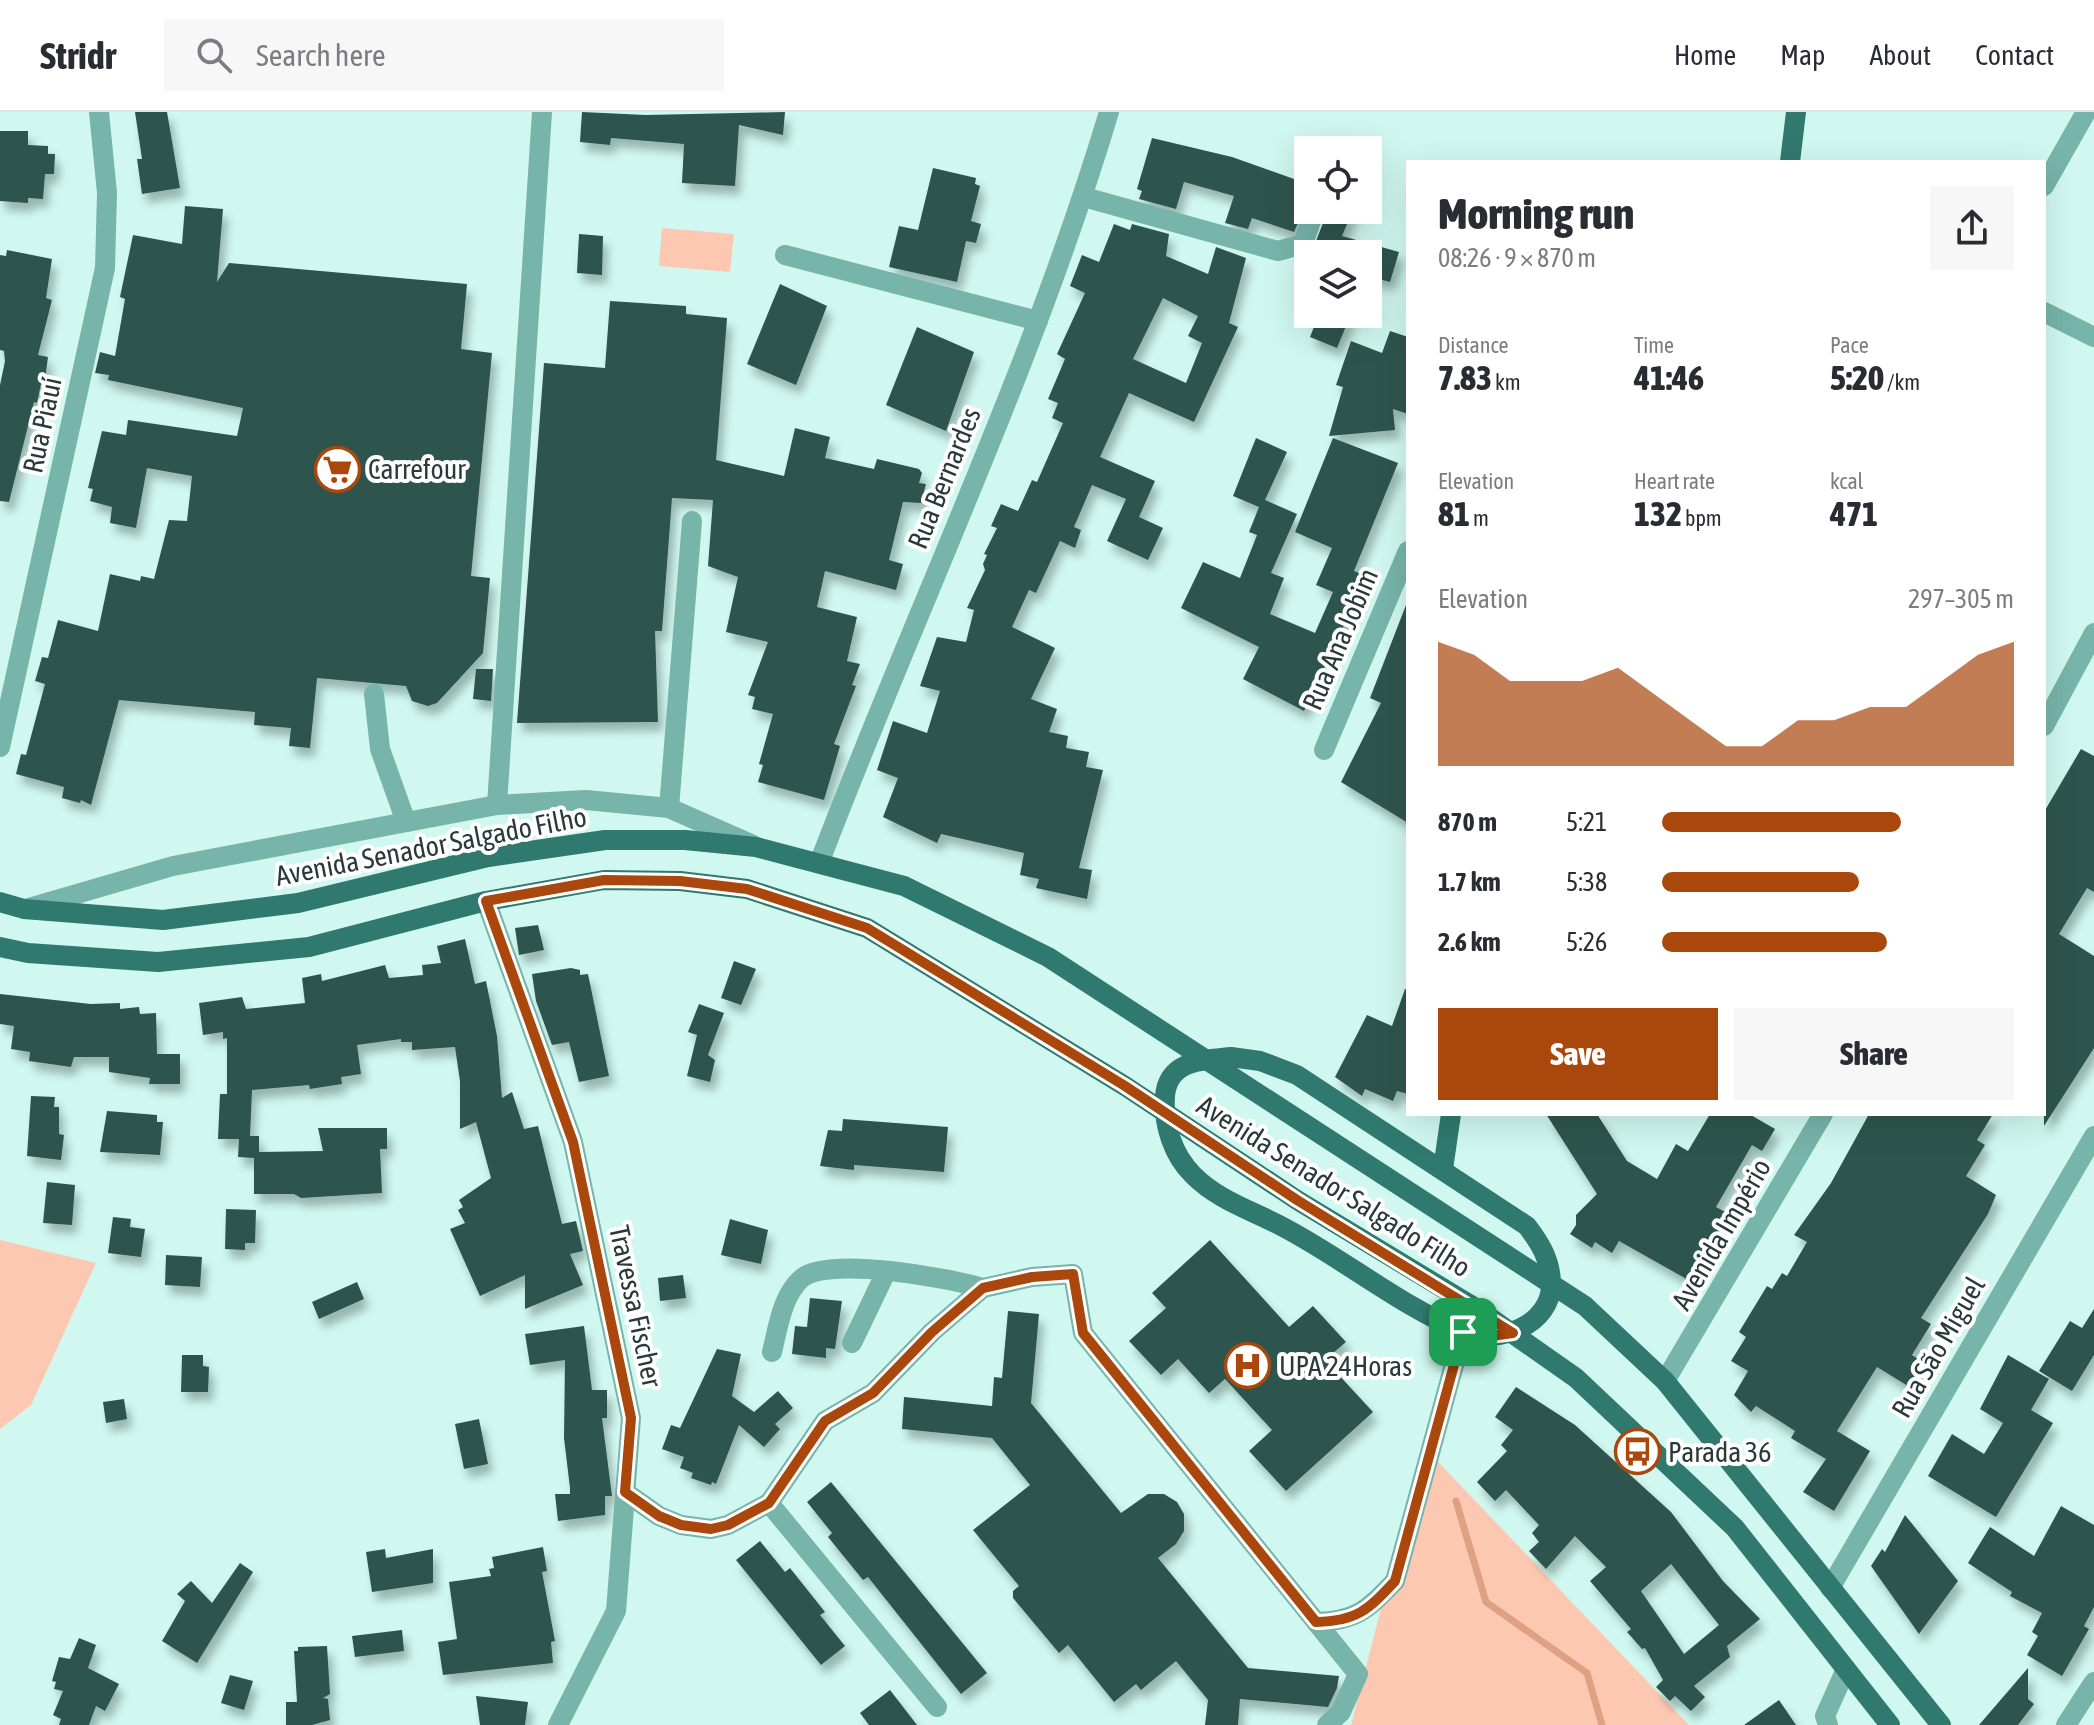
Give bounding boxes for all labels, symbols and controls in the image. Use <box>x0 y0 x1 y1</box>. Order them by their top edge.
search box <box>164 19 724 91</box>
icon: search <box>192 33 236 77</box>
text: Stridr <box>40 34 116 77</box>
text: Search here <box>256 38 386 72</box>
text: Home <box>1674 39 1736 71</box>
text: Map <box>1780 39 1825 71</box>
text: About <box>1869 39 1931 71</box>
text: Contact <box>1975 39 2054 71</box>
map controls <box>1294 136 1382 328</box>
button: locate <box>1294 136 1382 224</box>
button: share <box>1930 186 2014 270</box>
text: Morning run <box>1438 188 1634 238</box>
button: layers <box>1294 240 1382 328</box>
text: 08:26 · 9 × 870 m <box>1438 243 1596 273</box>
text: Distance <box>1438 332 1509 358</box>
text: Time <box>1634 332 1674 358</box>
text: Pace <box>1830 332 1869 358</box>
text: 7.83 <box>1438 358 1492 397</box>
text: 41:46 <box>1634 358 1704 397</box>
text: 5:20 <box>1830 358 1884 397</box>
text: km <box>1492 369 1521 395</box>
text: /km <box>1884 369 1920 395</box>
street label: Rua Piauí <box>16 374 68 476</box>
street label: Rua Bernardes <box>901 403 987 553</box>
supermarket icon: Carrefour <box>313 445 361 493</box>
place label: Carrefour <box>368 453 466 485</box>
text: Elevation <box>1438 468 1514 494</box>
text: Heart rate <box>1634 468 1715 494</box>
text: kcal <box>1830 468 1863 494</box>
text: 81 <box>1438 494 1470 533</box>
text: 132 <box>1634 494 1682 533</box>
text: 471 <box>1830 494 1878 533</box>
text: m <box>1470 505 1489 531</box>
text: bpm <box>1682 505 1722 531</box>
street label: Rua Ana Jobim <box>1296 563 1384 715</box>
text: Elevation <box>1438 584 1528 614</box>
text: 297–305 m <box>1908 584 2014 614</box>
street label: Avenida Senador Salgado Filho <box>273 800 589 892</box>
text: 870 m <box>1438 807 1497 837</box>
text: 5:21 <box>1566 807 1607 837</box>
text: 1.7 km <box>1438 867 1501 897</box>
text: 5:38 <box>1566 867 1607 897</box>
text: 2.6 km <box>1438 927 1501 957</box>
text: 5:26 <box>1566 927 1607 957</box>
button: Save <box>1438 1008 1718 1100</box>
button: Share <box>1734 1008 2014 1100</box>
street label: Avenida Senador Salgado Filho <box>1192 1089 1476 1283</box>
street label: Avenida Império <box>1665 1153 1777 1315</box>
street label: Travessa Fischer <box>603 1222 669 1390</box>
street label: Rua São Miguel <box>1885 1270 1991 1423</box>
pin <box>1429 1298 1497 1366</box>
icon: arrive <box>1441 1310 1485 1354</box>
hospital icon: UPA 24Horas <box>1224 1342 1272 1390</box>
place label: UPA 24Horas <box>1279 1350 1412 1382</box>
bus stop icon: Parada 36 <box>1613 1428 1661 1476</box>
place label: Parada 36 <box>1668 1436 1771 1468</box>

